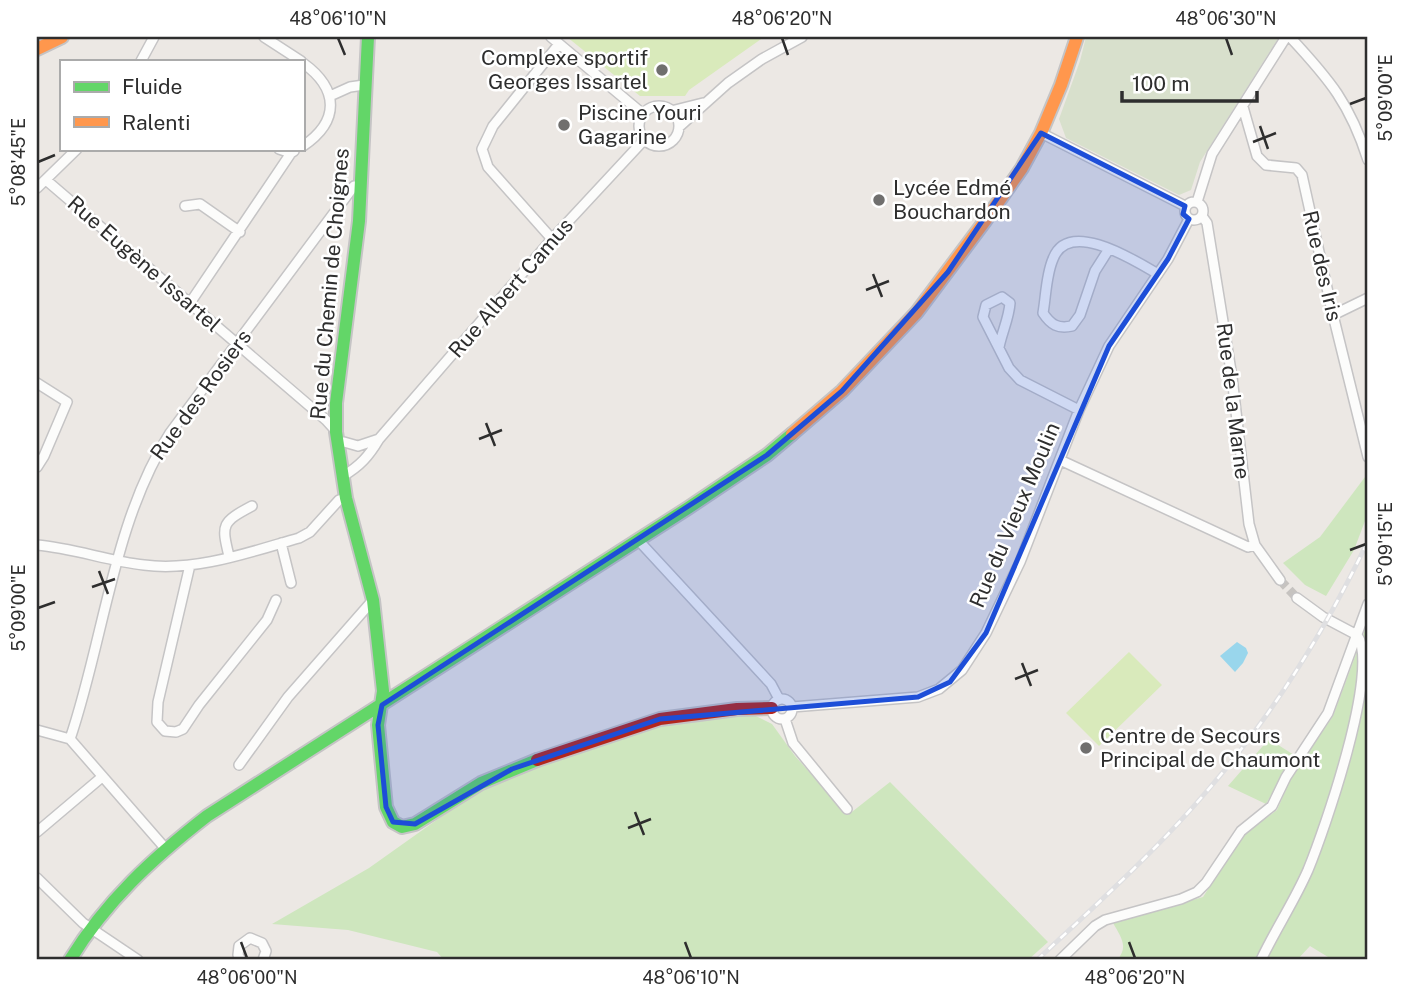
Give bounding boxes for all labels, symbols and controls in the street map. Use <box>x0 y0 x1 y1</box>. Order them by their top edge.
text: 48°06'10"N <box>289 8 387 29</box>
text: 48°06'20"N <box>732 8 832 29</box>
text: 48°06'30"N <box>1175 8 1277 29</box>
place label: Complexe sportif Georges Issartel <box>481 45 648 94</box>
text: 5°09'00"E <box>1375 54 1396 142</box>
legend <box>60 60 304 150</box>
scale bar <box>1122 60 1256 104</box>
marker: Complexe sportif Georges Issartel <box>654 62 670 78</box>
text: 100 m <box>1132 71 1189 96</box>
text: Fluide <box>122 74 182 99</box>
place label: Piscine Youri Gagarine <box>578 100 702 149</box>
text: Ralenti <box>122 110 190 135</box>
marker: Piscine Youri Gagarine <box>556 117 572 133</box>
text: 5°08'45"E <box>8 118 29 206</box>
street label: Rue du Chemin de Choignes <box>305 147 354 421</box>
place label: Lycée Edmé Bouchardon <box>893 175 1011 224</box>
street label: Rue Eugène Issartel <box>63 190 226 337</box>
marker: Lycée Edmé Bouchardon <box>871 192 887 208</box>
street label: Rue des Iris <box>1298 208 1347 324</box>
street label: Rue Albert Camus <box>443 213 578 363</box>
street label: Rue de la Marne <box>1211 321 1256 481</box>
street label: Rue des Rosiers <box>145 325 256 465</box>
street label: Rue du Vieux Moulin <box>964 418 1065 611</box>
text: 5°09'15"E <box>1375 502 1396 586</box>
text: 5°09'00"E <box>8 564 29 652</box>
place label: Centre de Secours Principal de Chaumont <box>1100 723 1321 772</box>
marker: Centre de Secours Principal de Chaumont <box>1078 740 1094 756</box>
text: 48°06'00"N <box>196 967 298 988</box>
text: 48°06'10"N <box>642 967 740 988</box>
text: 48°06'20"N <box>1085 967 1185 988</box>

